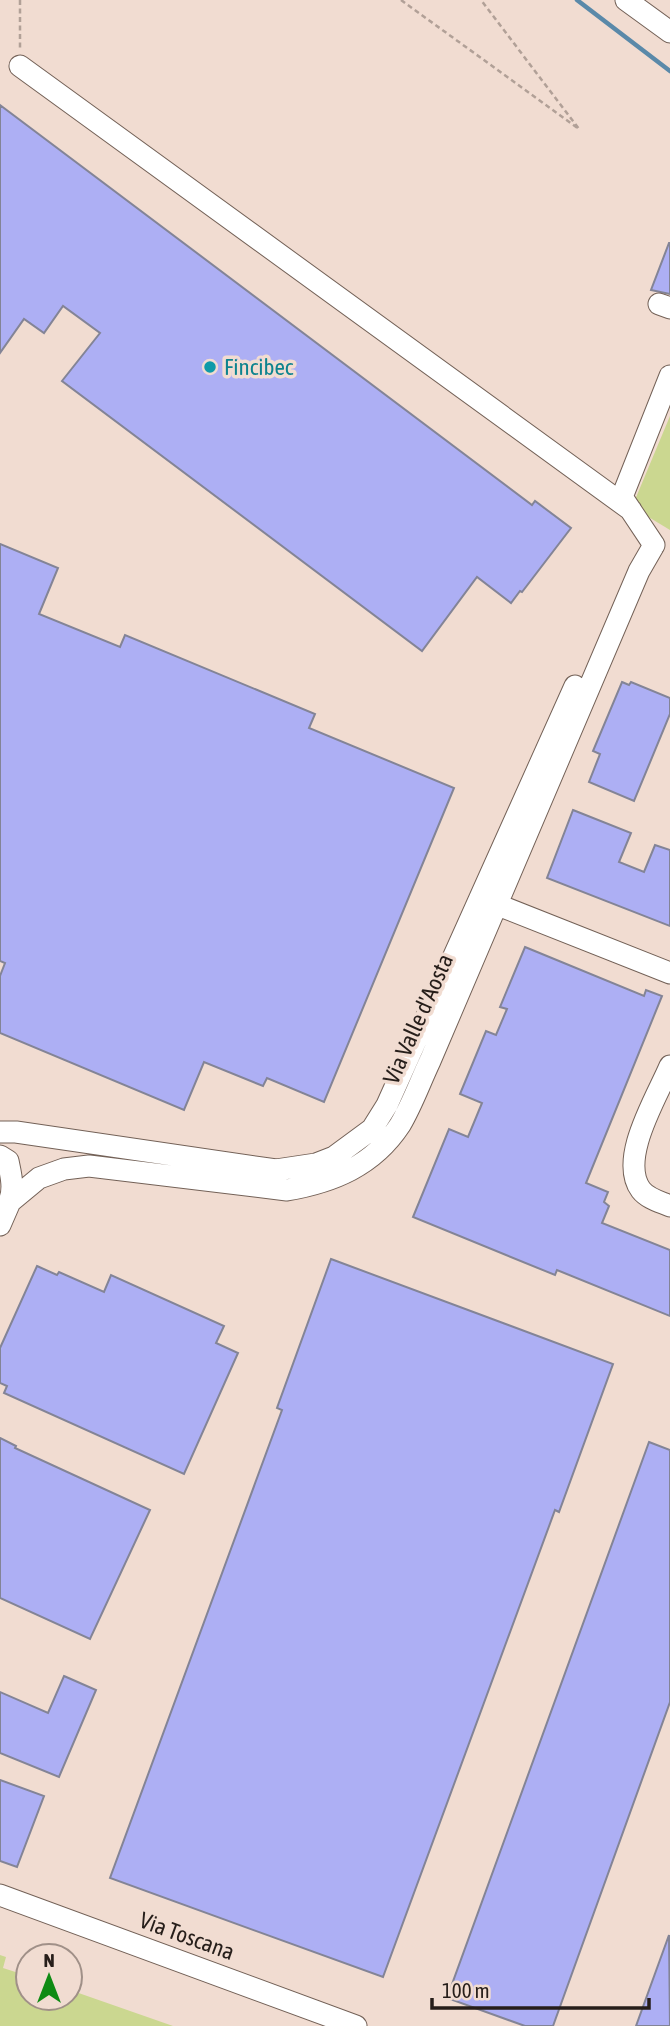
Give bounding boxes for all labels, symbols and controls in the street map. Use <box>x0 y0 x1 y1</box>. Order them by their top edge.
place label: Fincibec <box>224 354 294 380</box>
marker: Fincibec <box>202 359 218 375</box>
street label: Via Valle d'Aosta <box>378 950 458 1088</box>
street label: Via Toscana <box>136 1907 238 1965</box>
north arrow <box>14 1942 84 2012</box>
text: N <box>43 1949 55 1971</box>
scale bar <box>432 1966 649 2010</box>
text: 100 m <box>442 1978 490 2002</box>

